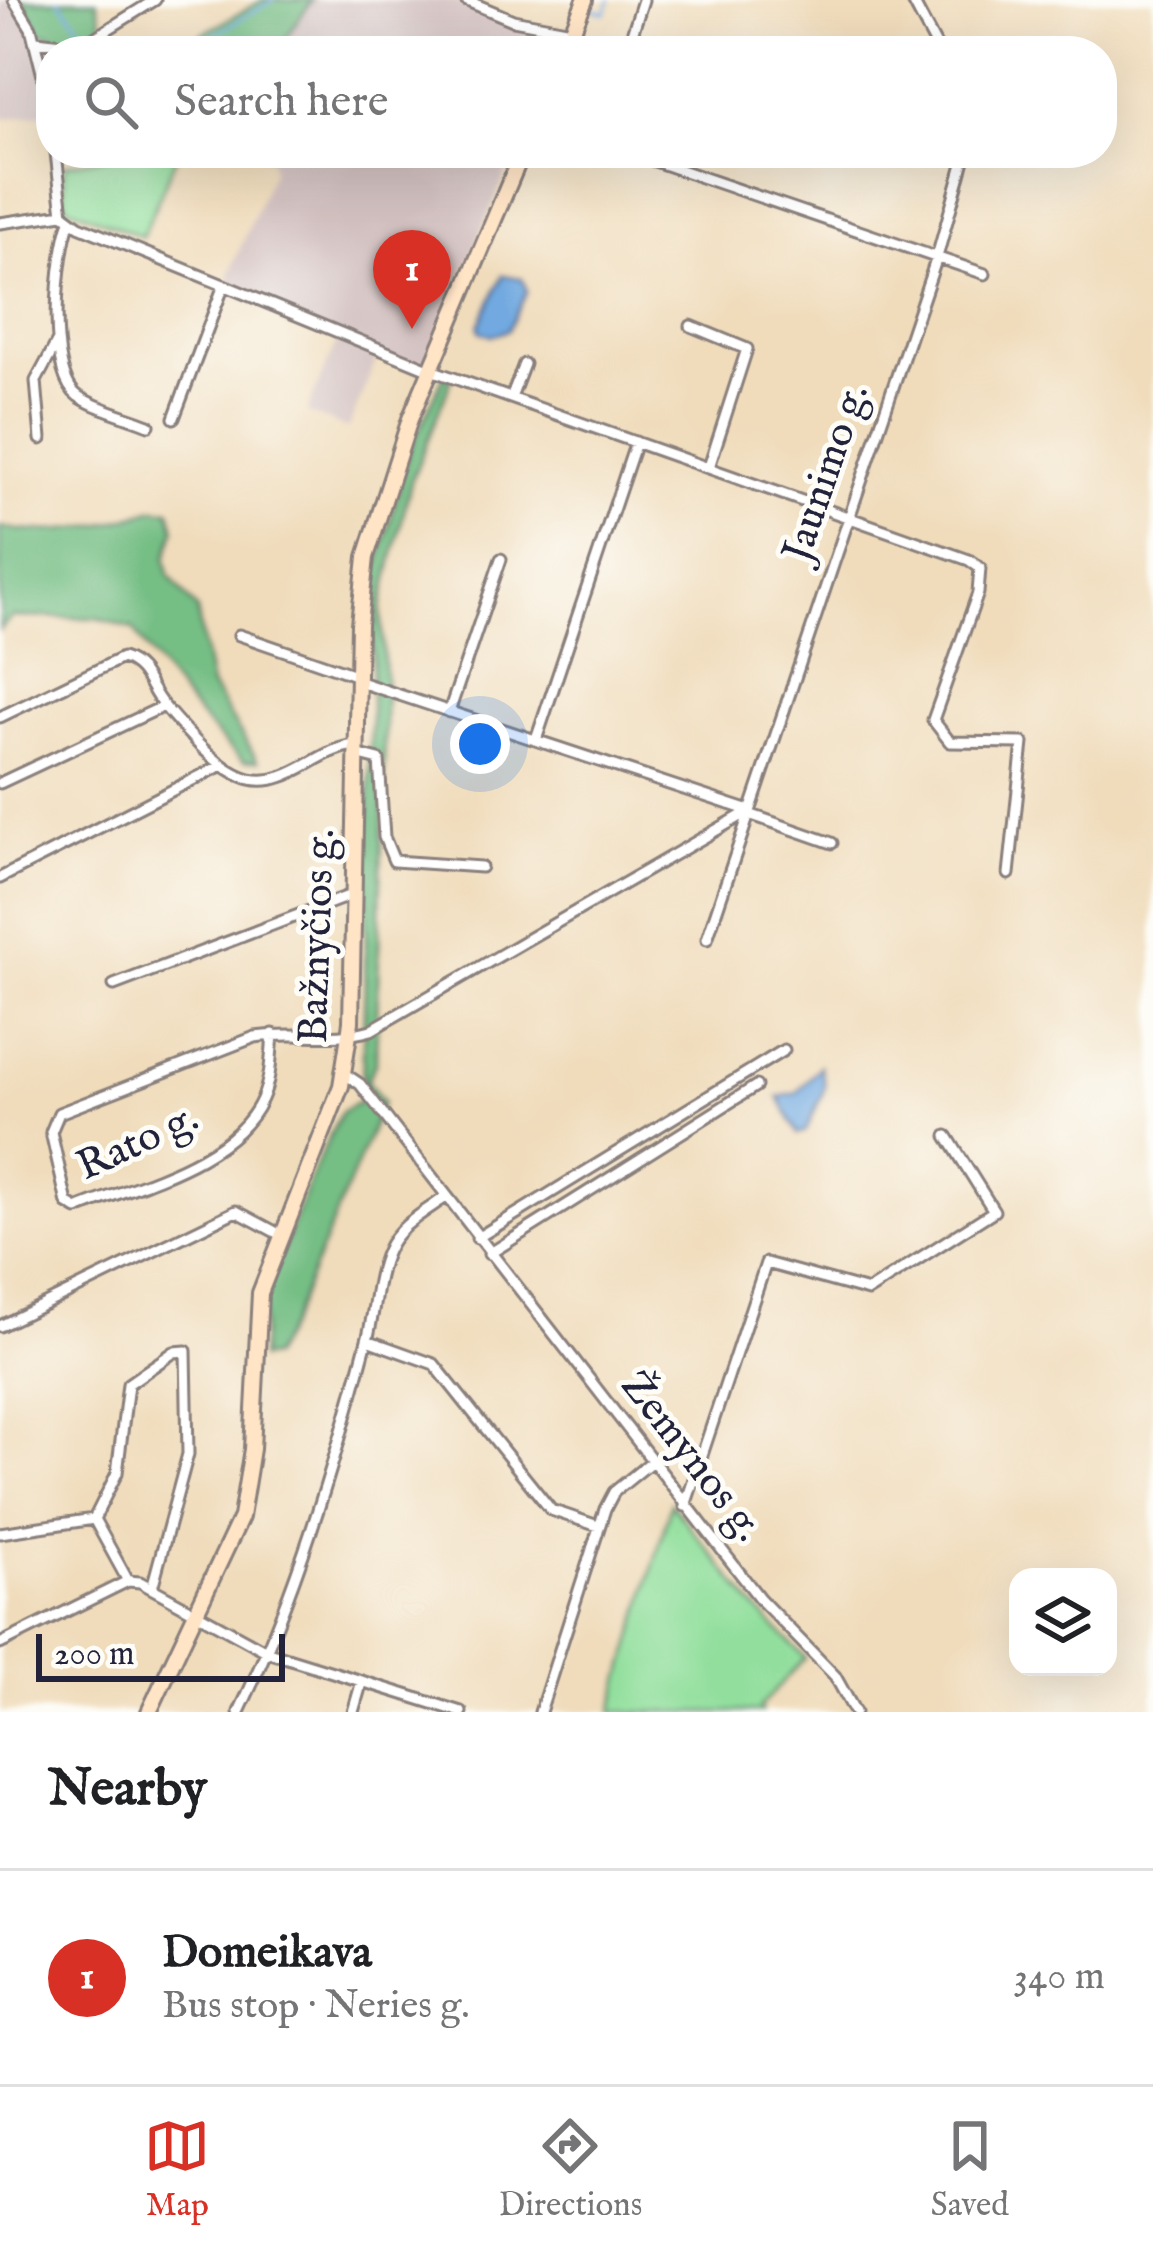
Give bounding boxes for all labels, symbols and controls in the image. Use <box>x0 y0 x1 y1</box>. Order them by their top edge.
search box <box>36 36 1117 168</box>
icon: search <box>78 69 144 135</box>
text: Search here <box>174 74 388 131</box>
pin: 1 <box>373 230 451 329</box>
street label: Jaunimo g. <box>771 377 882 573</box>
your location <box>450 714 510 774</box>
street label: Bažnyčios g. <box>288 828 348 1044</box>
street label: Rato g. <box>69 1092 207 1194</box>
street label: Žemynos g. <box>608 1361 774 1553</box>
map controls <box>1009 1568 1117 1676</box>
button: layers <box>1009 1568 1117 1676</box>
scale bar <box>36 1628 285 1681</box>
text: 200 m <box>54 1634 135 1676</box>
text: Nearby <box>48 1758 207 1823</box>
text: Domeikava <box>162 1925 372 1982</box>
text: 1 <box>80 1953 94 2002</box>
text: 340 m <box>1014 1953 1105 2002</box>
text: Bus stop · Neries g. <box>162 1982 470 2031</box>
tab: Map <box>144 2113 210 2227</box>
tab: Directions <box>499 2113 642 2227</box>
tab: Saved <box>931 2113 1009 2227</box>

